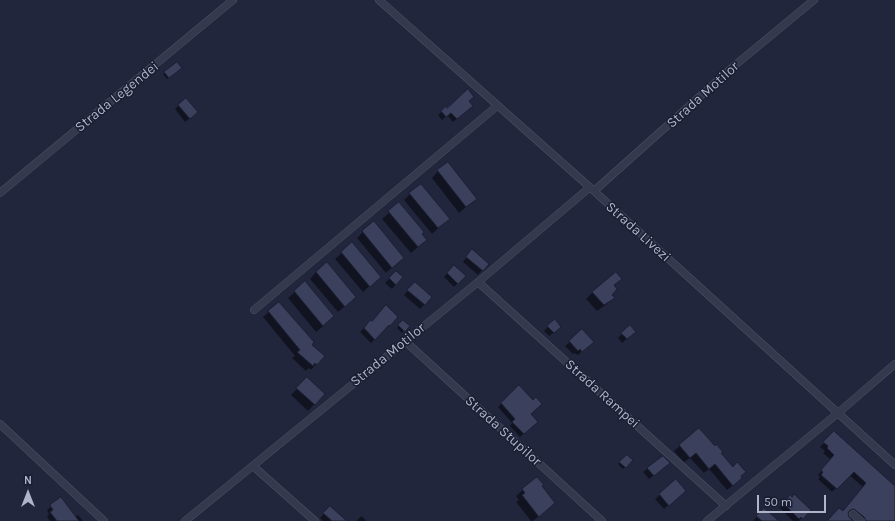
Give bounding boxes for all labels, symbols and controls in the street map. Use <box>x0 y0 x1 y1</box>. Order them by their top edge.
street label: Strada Legendei <box>72 58 162 136</box>
street label: Strada Motilor <box>663 58 743 132</box>
street label: Strada Livezi <box>602 198 674 266</box>
street label: Strada Motilor <box>347 320 429 390</box>
street label: Strada Rampei <box>561 356 643 432</box>
street label: Strada Stupilor <box>461 392 545 470</box>
north arrow <box>8 473 48 513</box>
text: N <box>24 474 32 487</box>
scale bar <box>759 487 828 513</box>
text: 50 m <box>764 495 792 509</box>

